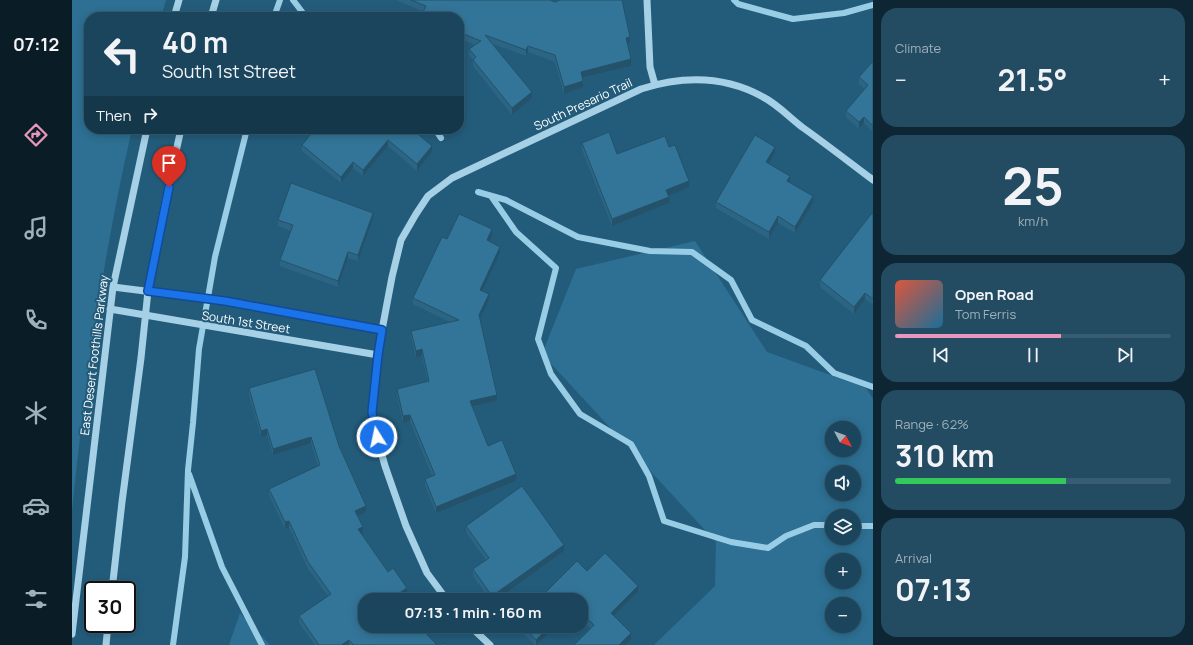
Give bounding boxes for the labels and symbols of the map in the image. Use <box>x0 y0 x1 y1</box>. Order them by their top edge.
street label: South Presario Trail <box>531 74 635 134</box>
pin <box>152 146 186 187</box>
street label: East Desert Foothills Parkway <box>76 273 112 436</box>
street label: South 1st Street <box>201 307 292 337</box>
position arrow <box>356 416 398 458</box>
north arrow <box>825 421 861 457</box>
speed limit sign: 30 <box>84 581 136 633</box>

